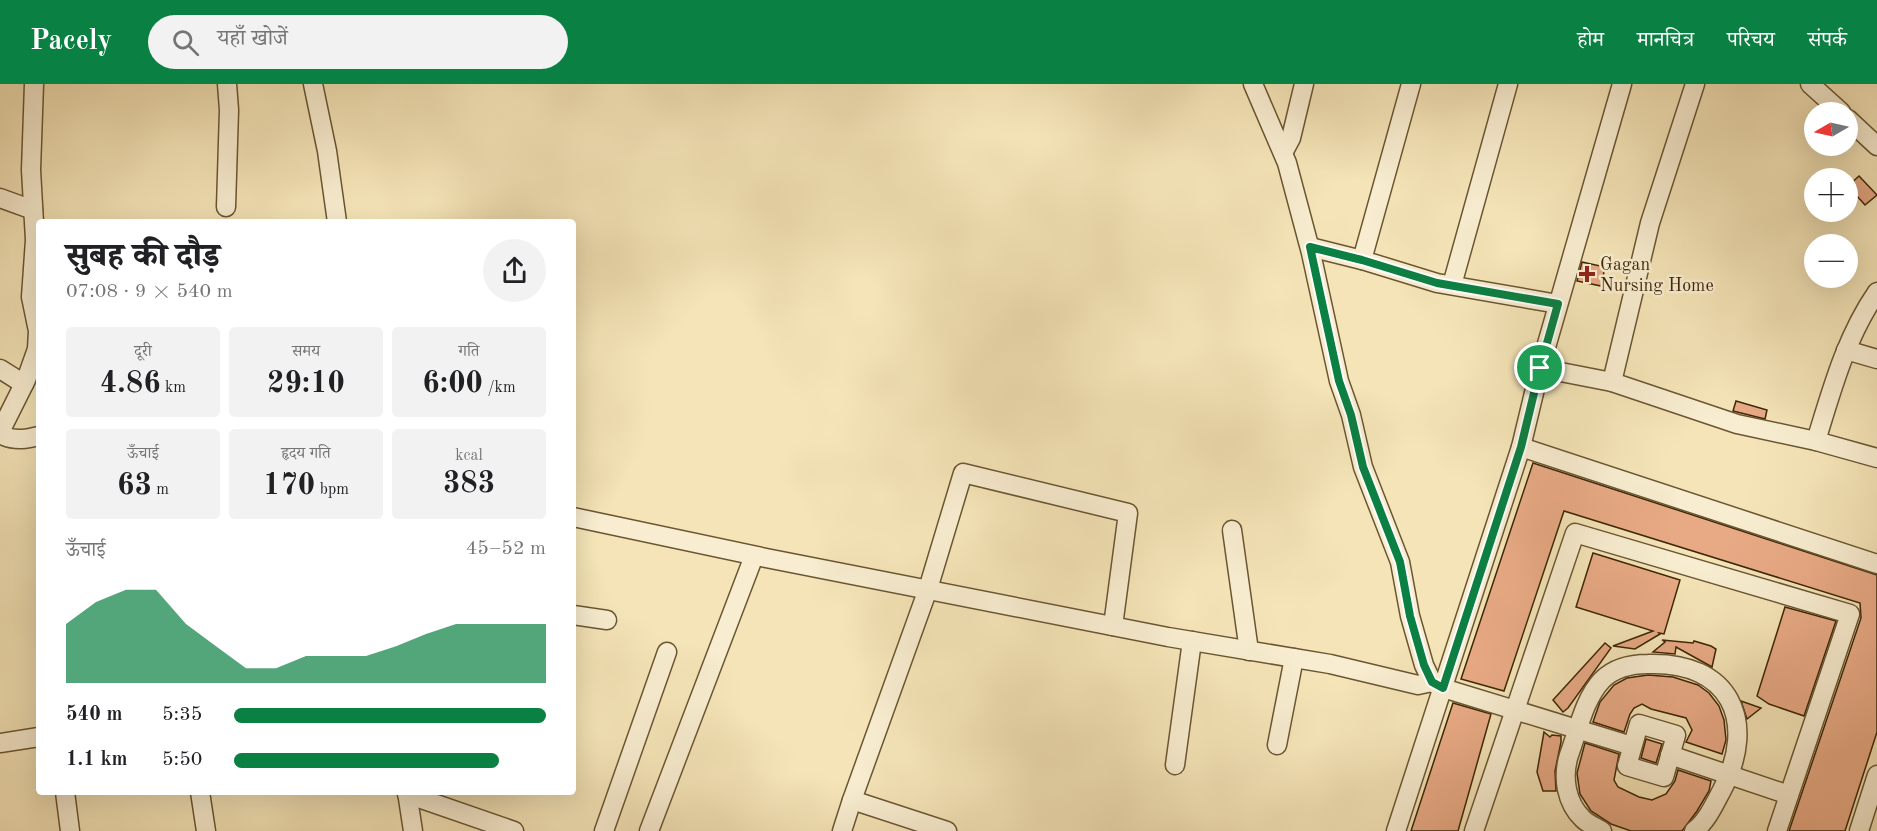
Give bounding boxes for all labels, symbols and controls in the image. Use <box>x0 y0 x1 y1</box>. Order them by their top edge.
search box <box>148 15 568 69</box>
icon: search <box>169 26 202 59</box>
text: Pacely <box>30 28 112 56</box>
text: यहाँ खोजें <box>217 28 288 50</box>
text: होम <box>1577 30 1604 51</box>
text: मानचित्र <box>1637 30 1694 51</box>
text: परिचय <box>1727 30 1775 51</box>
text: संपर्क <box>1808 30 1847 51</box>
north arrow <box>1804 102 1858 156</box>
map controls <box>1804 102 1858 288</box>
button: + <box>1804 168 1858 222</box>
button: − <box>1804 234 1858 288</box>
button: share <box>483 239 546 302</box>
text: सुबह की दौड़ <box>66 241 220 274</box>
place label: Gagan Nursing Home <box>1600 256 1714 295</box>
marker: Gagan Nursing Home <box>1578 265 1596 283</box>
text: 07:08 · 9 × 540 m <box>66 282 233 302</box>
pin <box>1514 342 1565 393</box>
text: दूरी <box>134 344 152 360</box>
text: समय <box>292 344 320 360</box>
text: गति <box>459 344 479 360</box>
icon: arrive <box>1523 351 1556 384</box>
text: 4.86 <box>100 369 161 399</box>
text: 29:10 <box>267 369 345 399</box>
text: 6:00 <box>422 369 483 399</box>
text: km <box>161 380 186 396</box>
text: /km <box>483 380 516 396</box>
text: ऊँचाई <box>127 446 159 462</box>
text: हृदय गति <box>281 446 331 462</box>
text: kcal <box>455 448 483 464</box>
text: 383 <box>443 469 495 499</box>
text: 63 <box>117 471 152 501</box>
text: 170 <box>263 471 315 501</box>
text: m <box>152 482 169 498</box>
text: bpm <box>315 482 349 498</box>
text: 45–52 m <box>466 539 546 559</box>
text: ऊँचाई <box>66 541 105 561</box>
text: 540 m <box>66 705 122 725</box>
text: 5:35 <box>162 705 202 725</box>
text: 1.1 km <box>66 750 128 770</box>
text: 5:50 <box>162 750 202 770</box>

